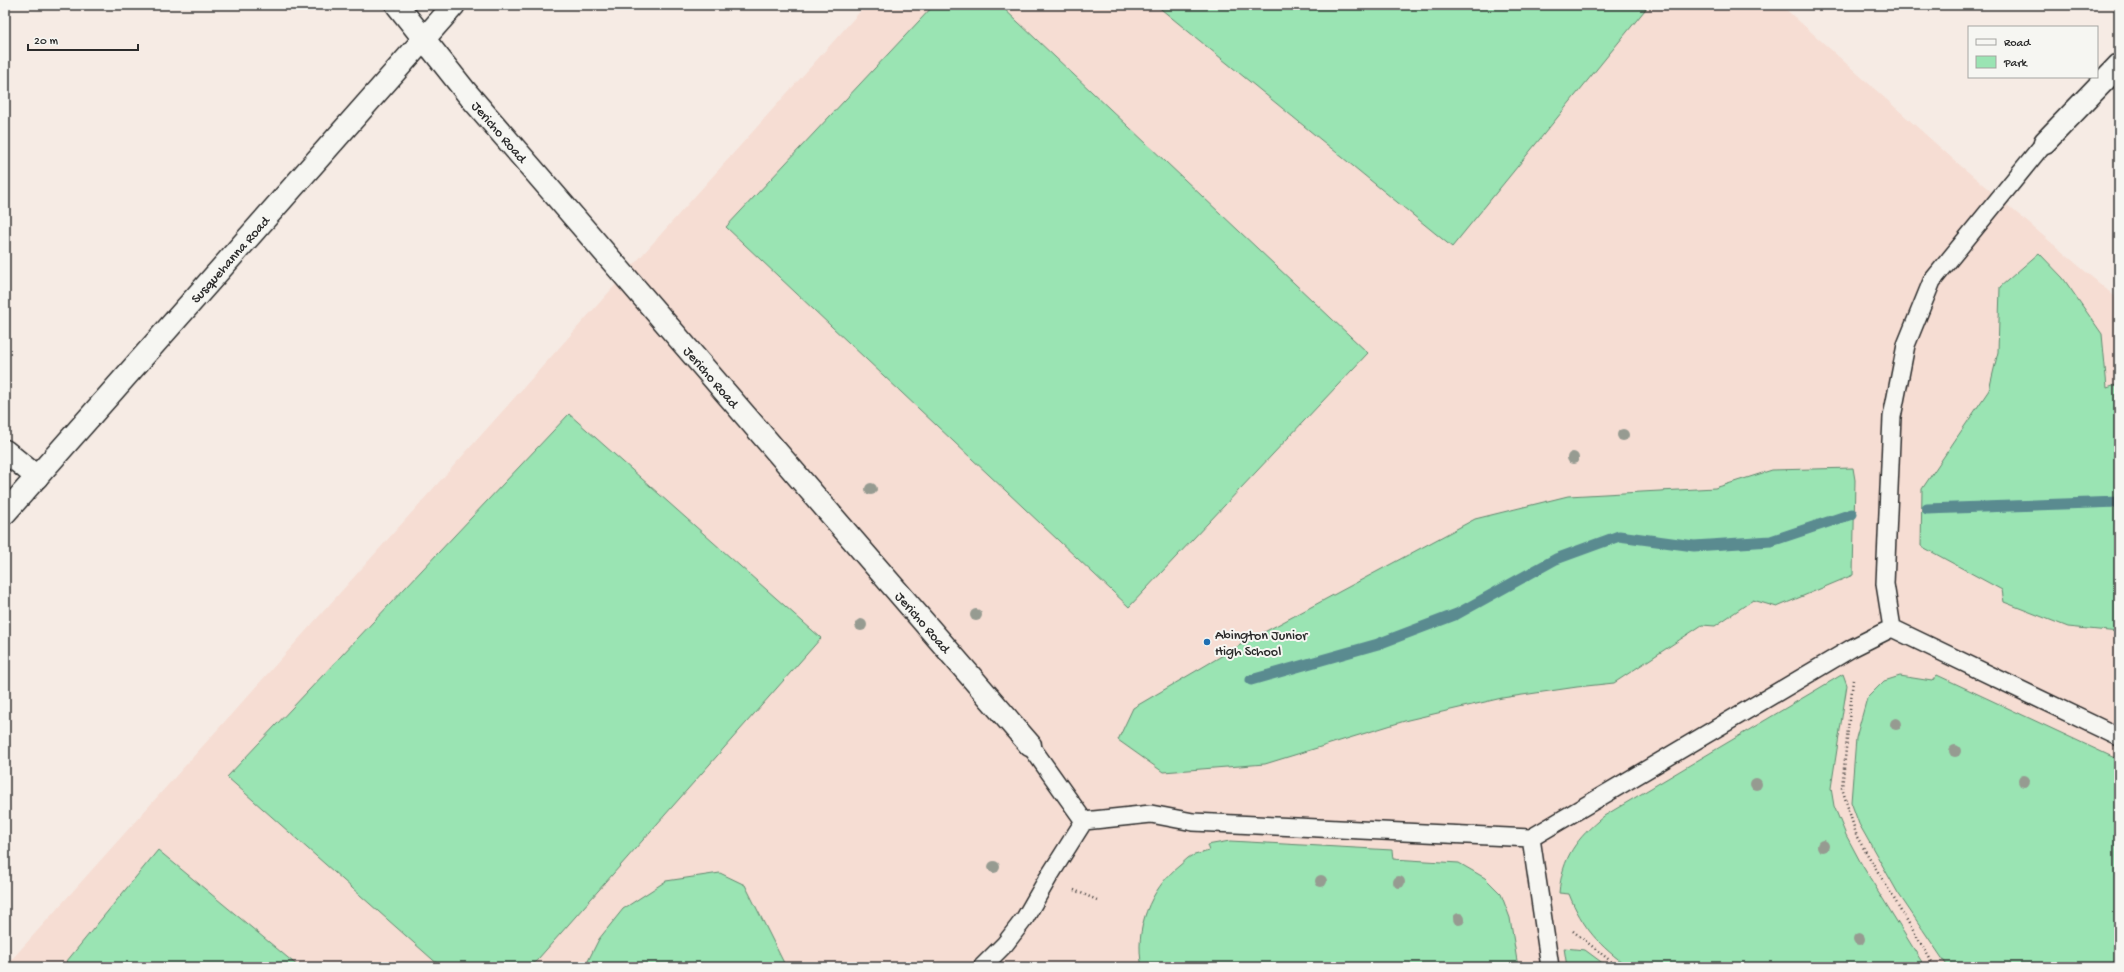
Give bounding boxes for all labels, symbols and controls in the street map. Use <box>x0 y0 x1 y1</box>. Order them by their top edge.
scale bar <box>28 26 138 52</box>
legend <box>1968 26 2098 78</box>
text: 20 m <box>34 35 59 49</box>
text: Road <box>2004 37 2031 51</box>
text: Park <box>2003 57 2029 71</box>
street label: Jericho Road <box>467 99 531 169</box>
street label: Susquehanna Road <box>188 212 276 308</box>
street label: Jericho Road <box>679 344 742 414</box>
street label: Jericho Road <box>890 589 954 659</box>
place label: Abington Junior High School <box>1215 628 1308 661</box>
marker: Abington Junior High School <box>1202 637 1212 647</box>

